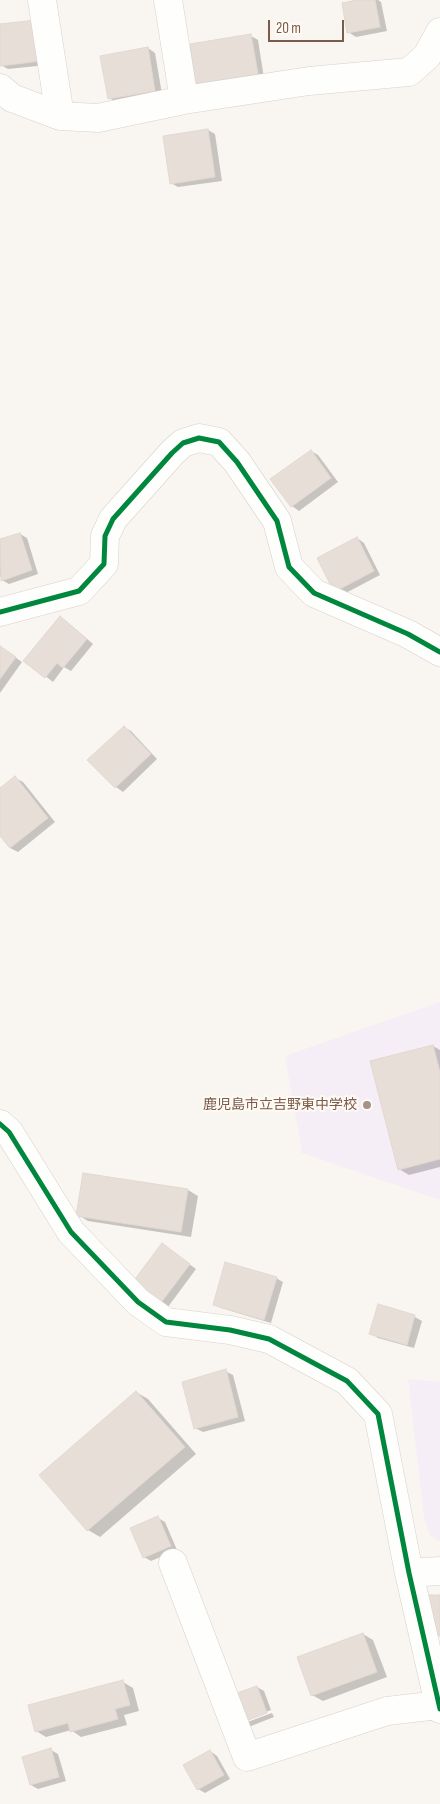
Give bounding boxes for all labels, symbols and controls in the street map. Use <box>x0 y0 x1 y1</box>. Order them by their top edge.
scale bar <box>270 10 346 42</box>
text: 20 m <box>276 19 301 38</box>
place label: 鹿児島市立吉野東中学校 <box>203 1097 357 1113</box>
marker: 鹿児島市立吉野東中学校 <box>361 1099 373 1111</box>

